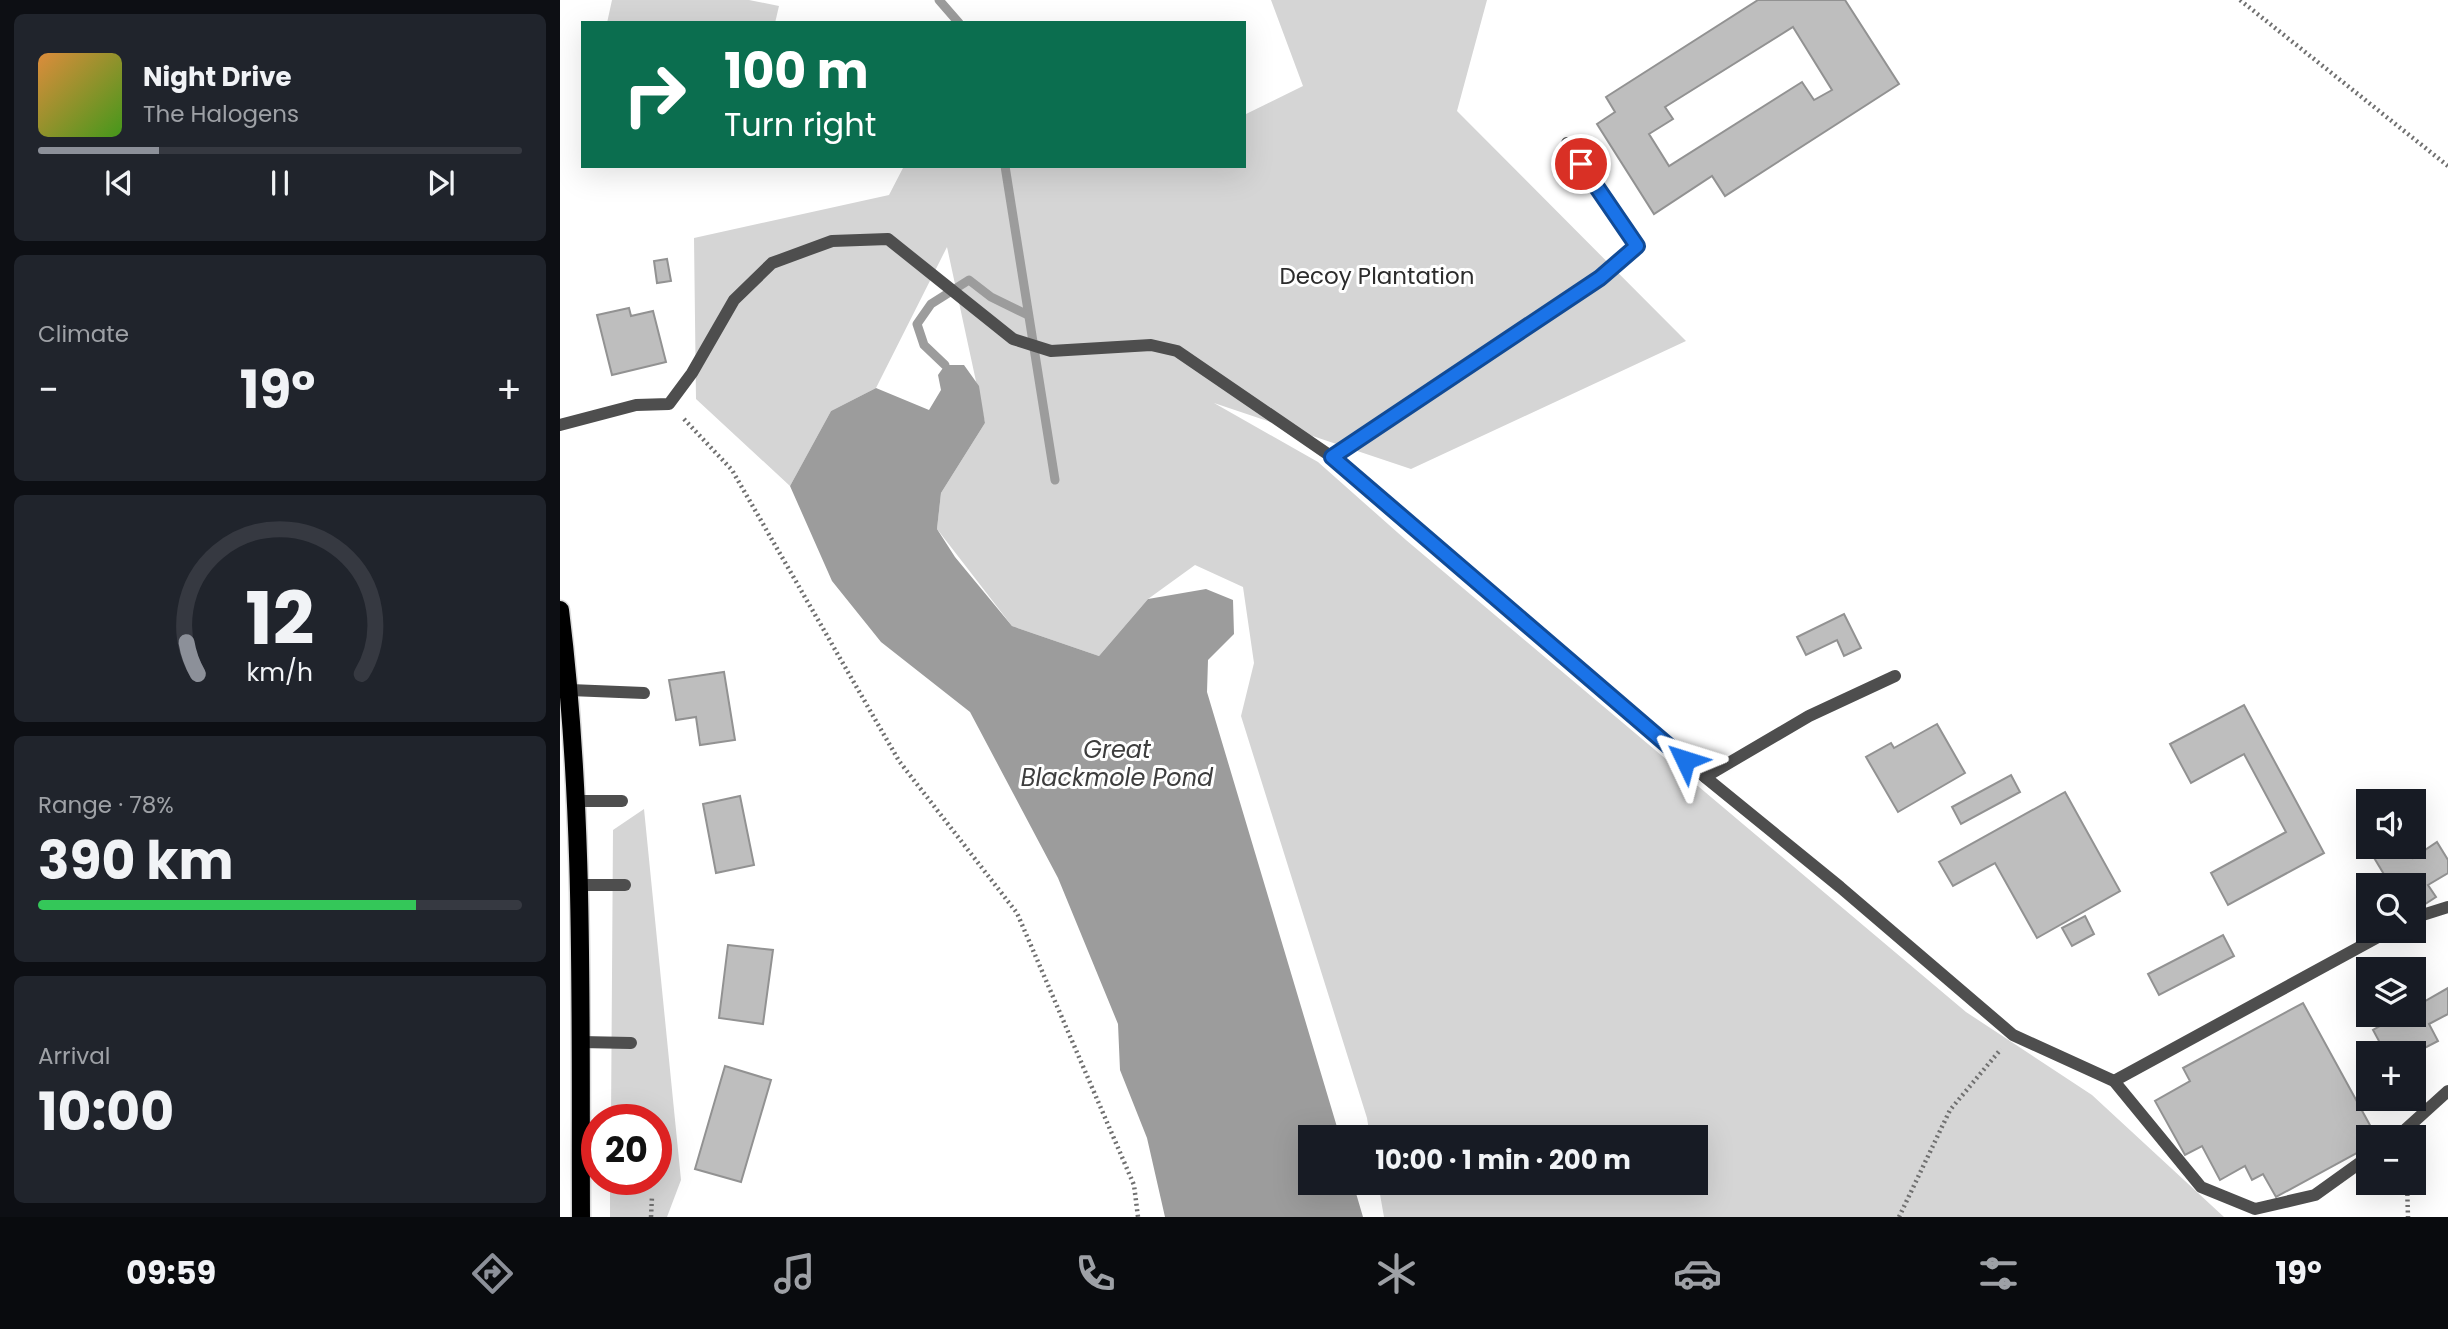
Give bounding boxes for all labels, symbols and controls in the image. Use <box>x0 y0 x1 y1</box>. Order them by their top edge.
text: 100 m <box>724 37 869 105</box>
icon: right <box>609 49 700 140</box>
text: Night Drive <box>143 59 291 95</box>
text: The Halogens <box>143 98 299 130</box>
text: Turn right <box>724 102 876 147</box>
pin <box>1551 134 1611 194</box>
icon: arrive <box>1562 145 1600 183</box>
icon: previous <box>100 164 138 202</box>
icon: pause <box>261 164 299 202</box>
icon: next <box>422 164 460 202</box>
park label: Decoy Plantation <box>1280 260 1474 292</box>
text: Climate <box>38 318 129 350</box>
text: 19° <box>240 353 315 426</box>
text: − <box>38 363 59 416</box>
text: + <box>496 363 522 416</box>
text: 12 <box>246 569 314 670</box>
text: km/h <box>247 655 313 690</box>
position arrow <box>1648 723 1722 797</box>
water label: Great Blackmole Pond <box>1021 733 1214 794</box>
text: Range · 78% <box>38 789 174 821</box>
map controls <box>2356 789 2426 1195</box>
button: sound <box>2356 789 2426 859</box>
text: 390 km <box>38 824 234 897</box>
button: search <box>2356 873 2426 943</box>
button: layers <box>2356 957 2426 1027</box>
text: Arrival <box>38 1040 110 1072</box>
button: + <box>2356 1041 2426 1111</box>
text: 10:00 <box>38 1075 174 1148</box>
speed limit sign: 20 <box>581 1104 672 1195</box>
button: − <box>2356 1125 2426 1195</box>
text: 10:00 · 1 min · 200 m <box>1375 1142 1631 1178</box>
icon: directions <box>468 1249 517 1298</box>
icon: music <box>770 1249 819 1298</box>
icon: phone <box>1071 1249 1120 1298</box>
icon: climate <box>1372 1249 1421 1298</box>
icon: car <box>1673 1249 1722 1298</box>
icon: filters <box>1974 1249 2023 1298</box>
text: 09:59 <box>126 1250 216 1295</box>
text: 19° <box>2275 1250 2322 1295</box>

